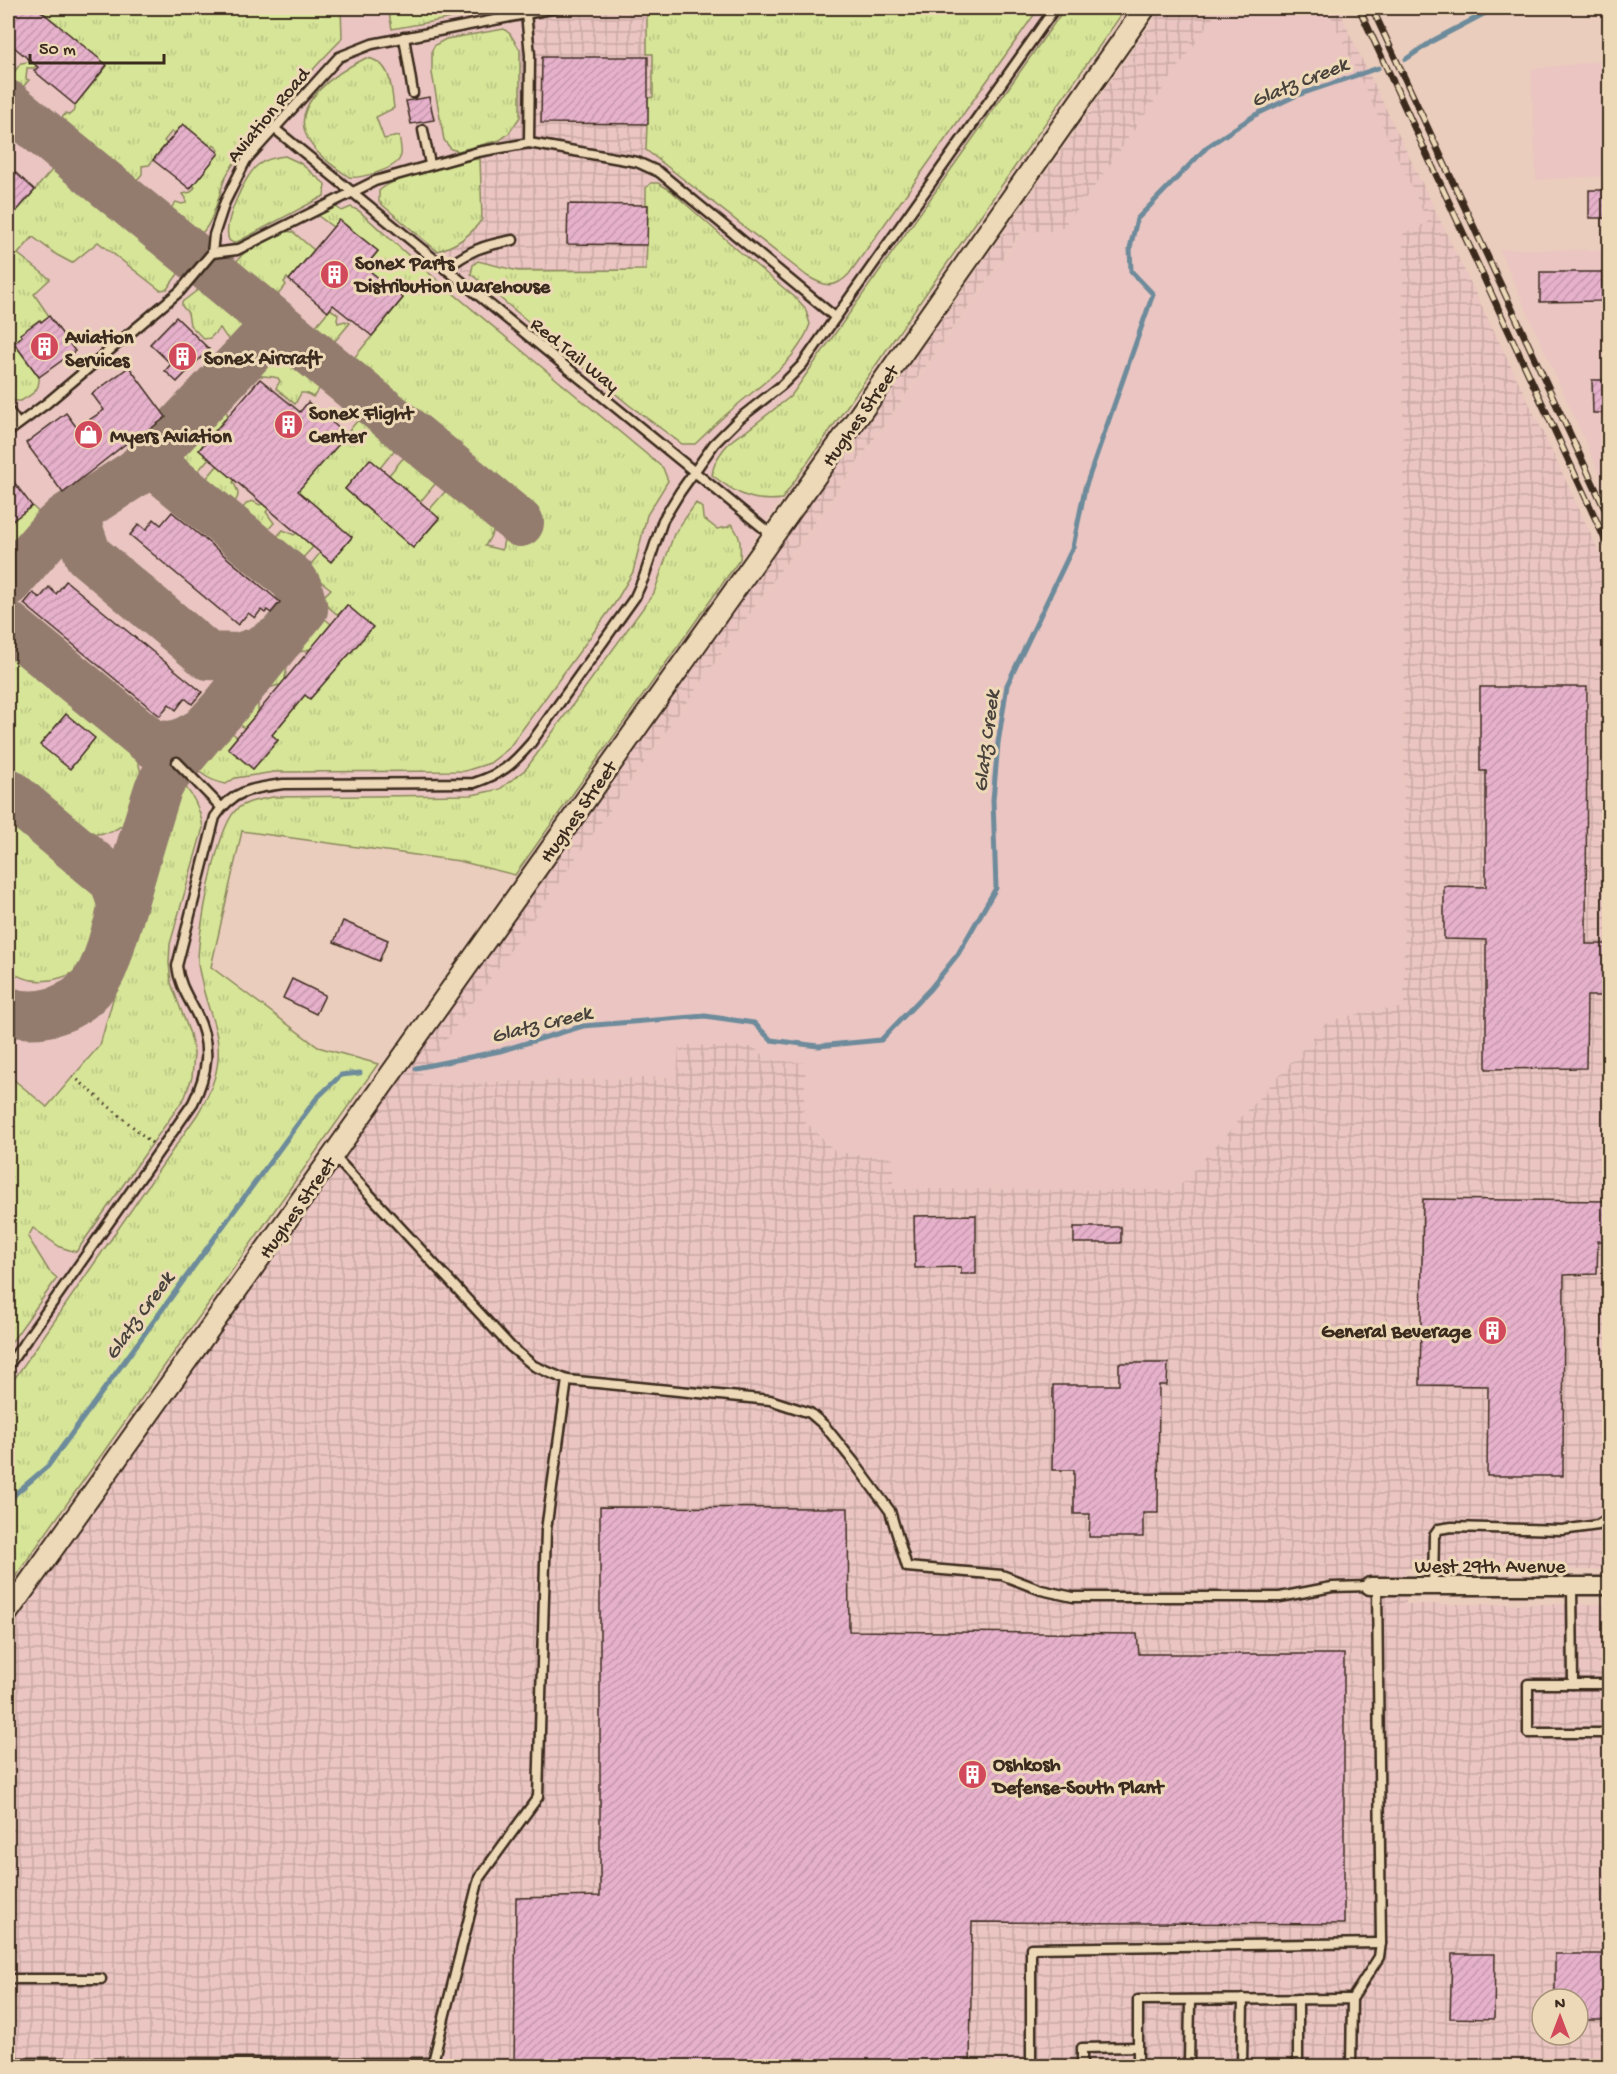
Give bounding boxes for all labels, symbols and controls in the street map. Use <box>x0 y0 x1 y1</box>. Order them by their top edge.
scale bar <box>30 27 164 65</box>
text: 50 m <box>39 40 76 61</box>
water label: Glatz Creek <box>1248 53 1355 115</box>
street label: Aviation Road <box>223 62 318 168</box>
place label: Sonex Parts Distribution Warehouse <box>353 254 551 300</box>
building icon: Sonex Parts Distribution Warehouse <box>318 258 350 290</box>
street label: Red Tail Way <box>525 314 623 400</box>
place label: Aviation Services <box>64 328 134 374</box>
building icon: Aviation Services <box>28 331 60 363</box>
building icon: Sonex Aircraft <box>167 341 199 373</box>
place label: Sonex Aircraft <box>204 349 323 372</box>
street label: Hughes Street <box>818 360 906 472</box>
place label: Sonex Flight Center <box>308 404 415 450</box>
building icon: Sonex Flight Center <box>272 408 304 440</box>
shop icon: Myers Aviation <box>73 419 105 451</box>
place label: Myers Aviation <box>110 427 232 450</box>
water label: Glatz Creek <box>970 687 1007 794</box>
street label: Hughes Street <box>536 756 624 868</box>
water label: Glatz Creek <box>489 1001 597 1051</box>
street label: Hughes Street <box>255 1152 343 1264</box>
water label: Glatz Creek <box>101 1266 183 1366</box>
building icon: General Beverage <box>1476 1314 1508 1346</box>
place label: General Beverage <box>1321 1322 1472 1345</box>
street label: West 29th Avenue <box>1414 1557 1566 1580</box>
place label: Oshkosh Defense-South Plant <box>991 1755 1165 1801</box>
building icon: Oshkosh Defense-South Plant <box>956 1759 988 1791</box>
north arrow <box>1530 1987 1590 2047</box>
text: N <box>1555 1996 1566 2015</box>

